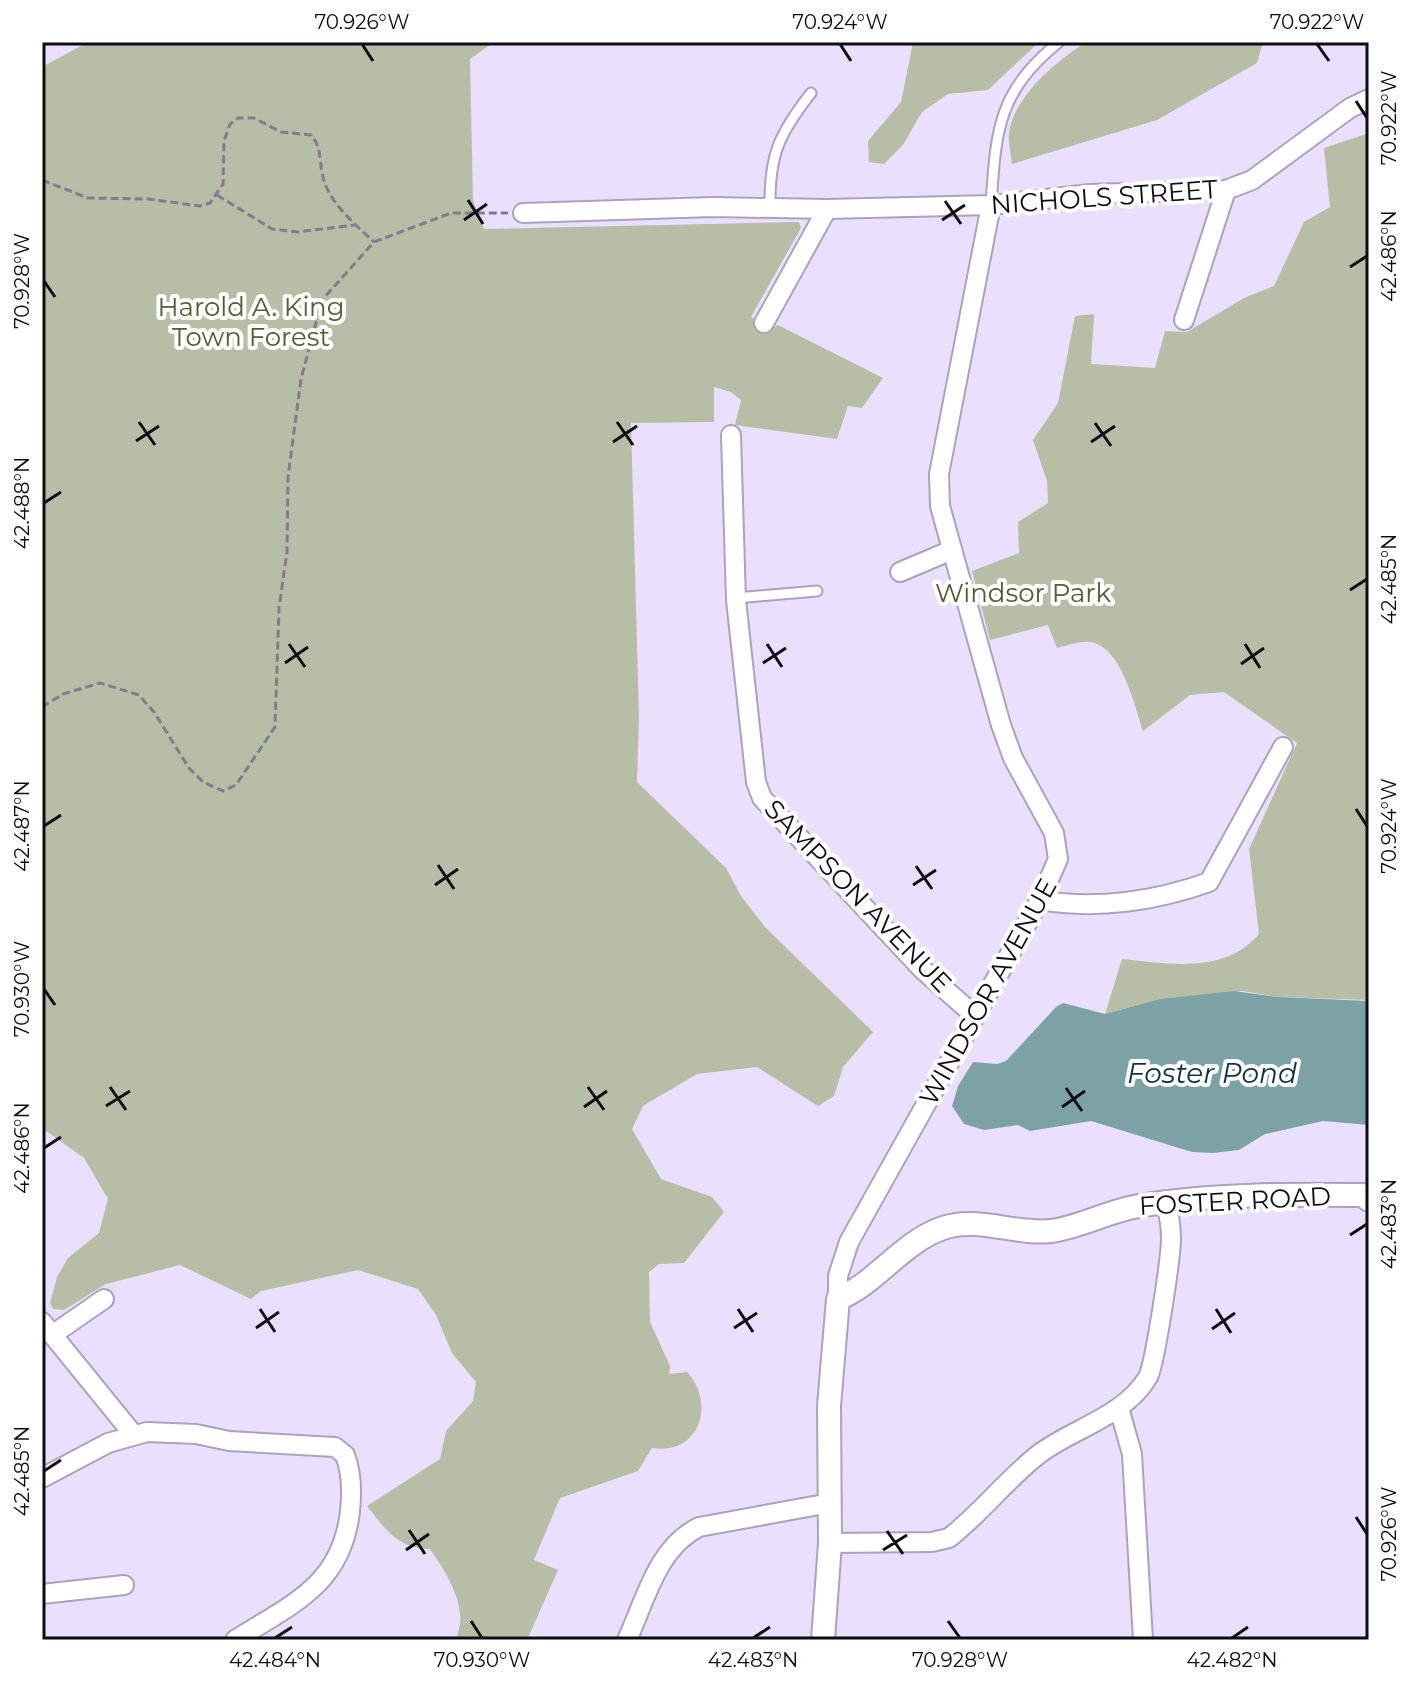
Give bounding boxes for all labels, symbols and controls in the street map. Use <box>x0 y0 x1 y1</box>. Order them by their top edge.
text: 70.926°W <box>314 10 410 34</box>
text: 70.924°W <box>792 10 888 34</box>
text: 70.922°W <box>1270 10 1364 34</box>
text: 70.922°W <box>1377 71 1401 165</box>
street label: NICHOLS STREET <box>989 173 1219 221</box>
text: 42.486°N <box>1377 210 1401 302</box>
text: 70.928°W <box>10 233 34 329</box>
park label: Harold A. King Town Forest <box>157 291 345 353</box>
text: 42.488°N <box>10 457 34 549</box>
text: 42.485°N <box>1377 534 1401 624</box>
park label: Windsor Park <box>935 577 1112 609</box>
text: 70.924°W <box>1377 778 1401 874</box>
text: 42.487°N <box>10 780 34 872</box>
street label: SAMPSON AVENUE <box>758 793 958 999</box>
street label: WINDSOR AVENUE <box>912 873 1064 1111</box>
text: 70.930°W <box>10 941 34 1037</box>
water label: Foster Pond <box>1127 1056 1297 1090</box>
text: 42.486°N <box>10 1102 34 1194</box>
text: 42.483°N <box>1377 1179 1401 1269</box>
street label: FOSTER ROAD <box>1138 1180 1332 1222</box>
text: 42.485°N <box>10 1426 34 1516</box>
text: 70.926°W <box>1377 1486 1401 1582</box>
text: 42.484°N <box>229 1648 321 1672</box>
text: 70.930°W <box>434 1648 530 1672</box>
text: 42.483°N <box>708 1648 798 1672</box>
text: 70.928°W <box>912 1648 1008 1672</box>
text: 42.482°N <box>1187 1648 1277 1672</box>

